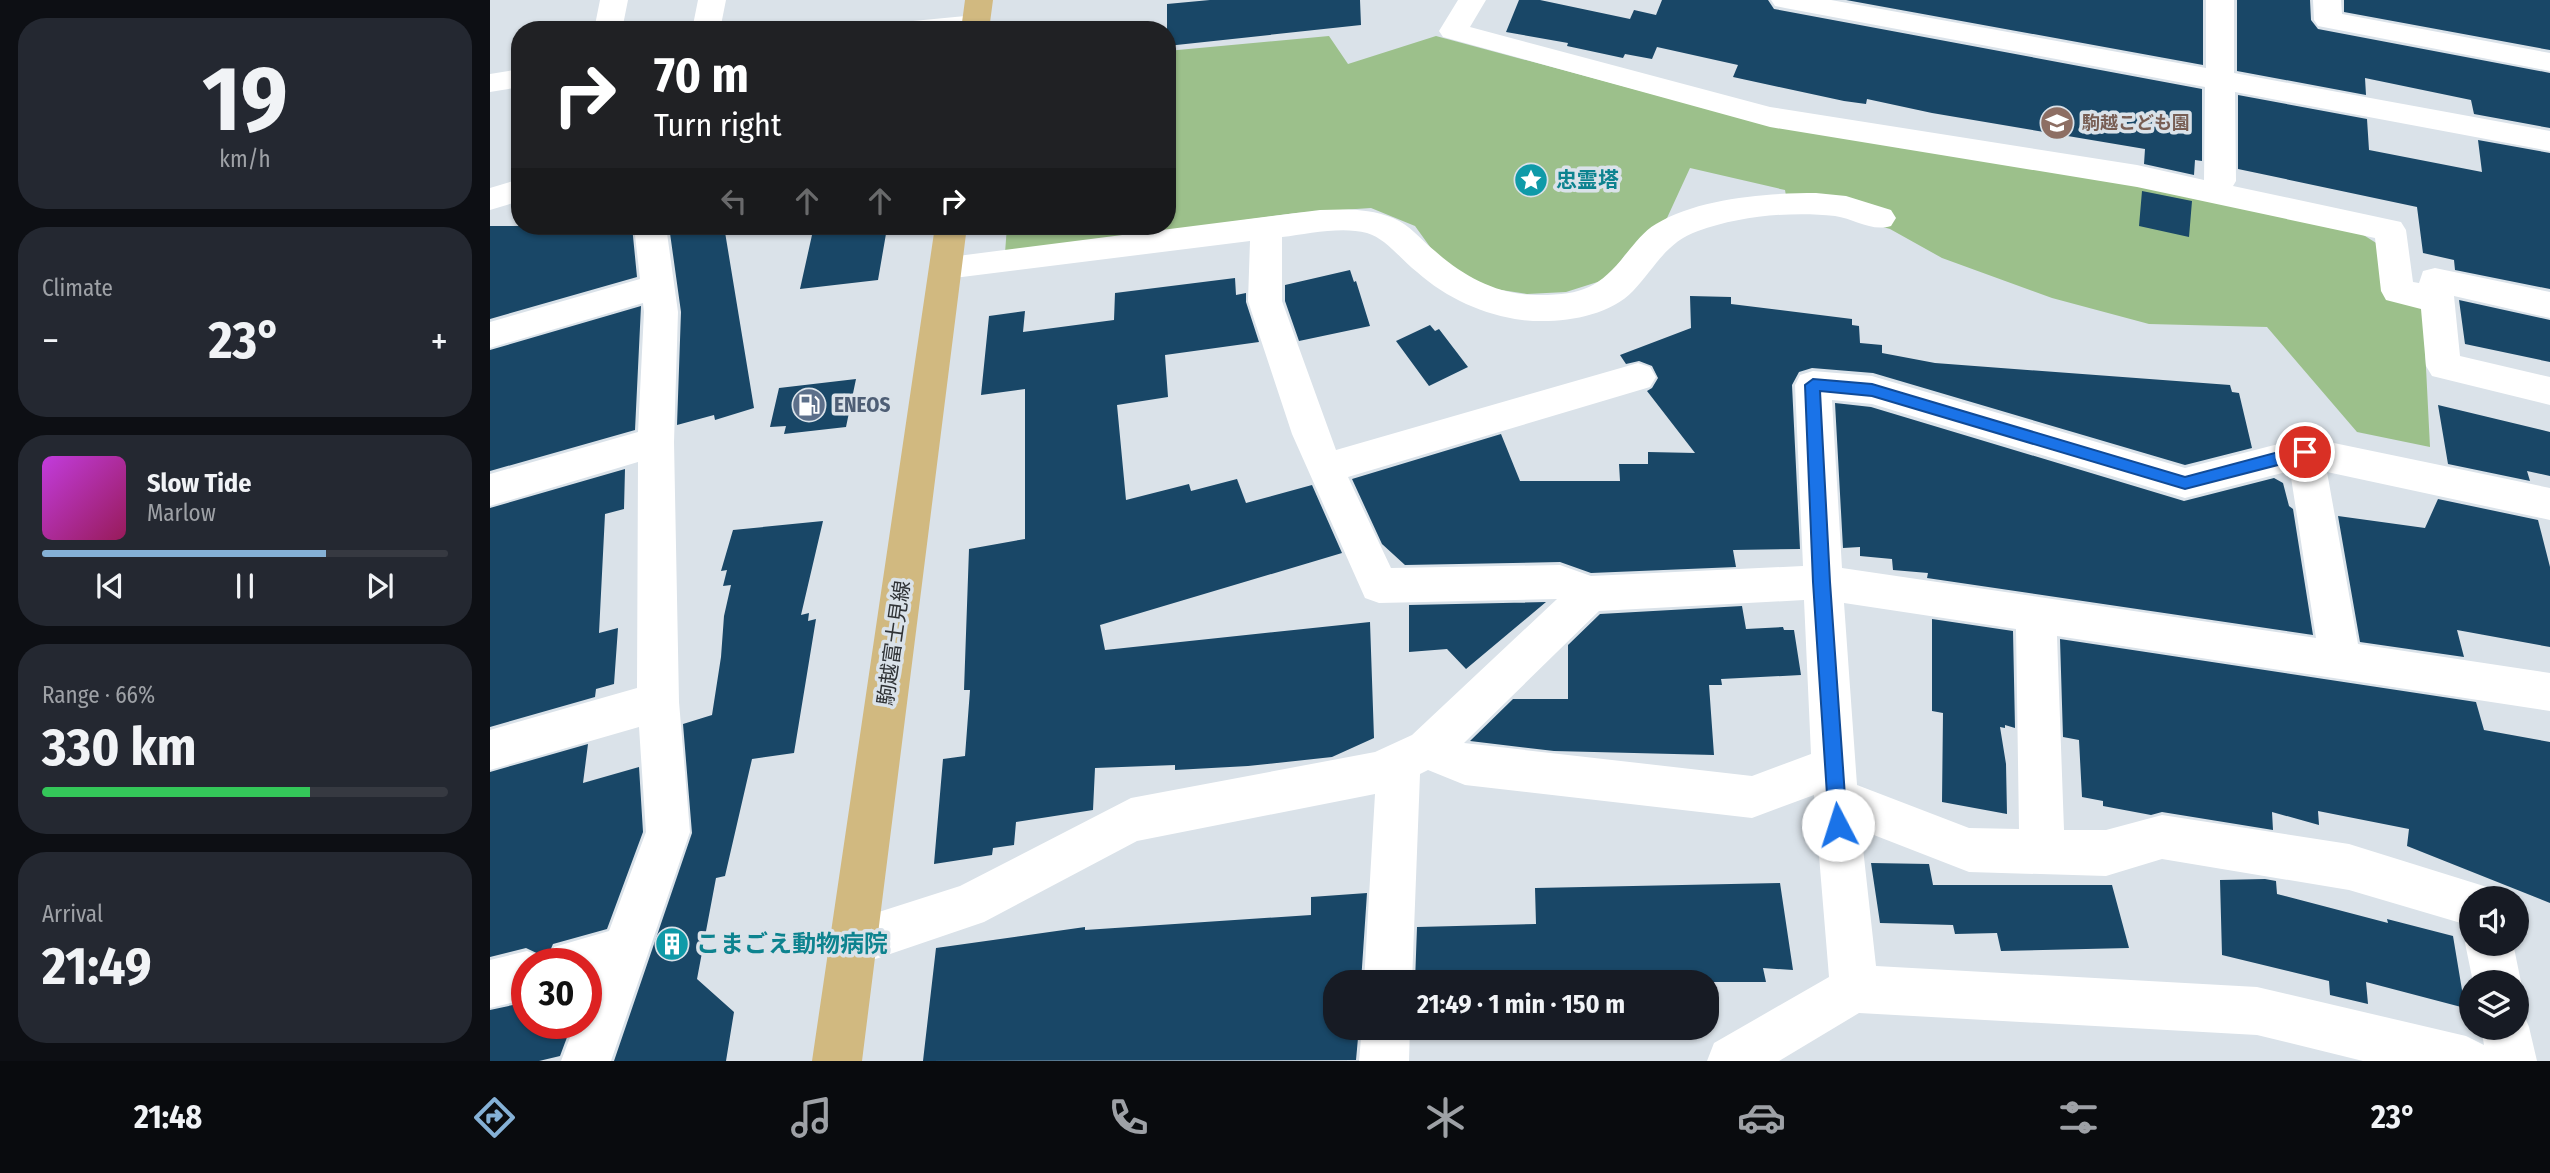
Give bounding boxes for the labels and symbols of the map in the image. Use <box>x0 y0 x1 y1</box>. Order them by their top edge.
school or university icon: 駒越こども園 <box>2038 104 2076 142</box>
place label: 駒越こども園 <box>2082 112 2190 134</box>
place icon: 忠霊塔 <box>1512 161 1550 199</box>
place label: 忠霊塔 <box>1556 167 1619 193</box>
fuel station icon: ENEOS <box>790 386 828 424</box>
place label: ENEOS <box>834 392 890 418</box>
pin <box>2275 422 2335 482</box>
street label: 駒越富士見線 <box>872 579 916 707</box>
position arrow <box>1801 788 1875 862</box>
building icon: こまごえ動物病院 <box>653 925 691 963</box>
place label: こまごえ動物病院 <box>696 930 888 958</box>
speed limit sign: 30 <box>511 948 602 1039</box>

